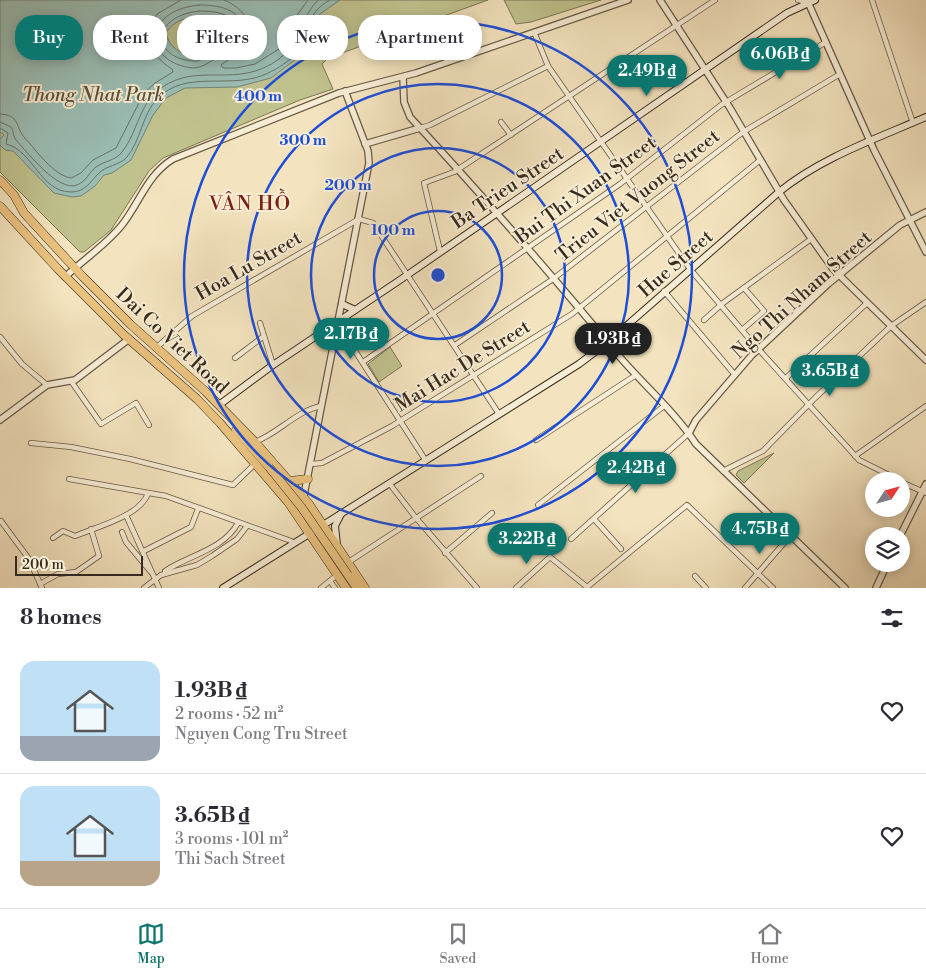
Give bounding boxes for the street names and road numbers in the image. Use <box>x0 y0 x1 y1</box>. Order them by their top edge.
street label: Trieu Viet Vuong Street <box>551 124 725 267</box>
street label: Bui Thi Xuan Street <box>509 130 661 250</box>
street label: Ba Trieu Street <box>446 141 568 235</box>
street label: Hue Street <box>633 225 718 303</box>
street label: Ngo Thi Nham Street <box>727 225 877 364</box>
street label: Hoa Lu Street <box>191 226 306 306</box>
street label: Dai Co Viet Road <box>111 282 234 399</box>
street label: Mai Hac De Street <box>391 315 535 417</box>

